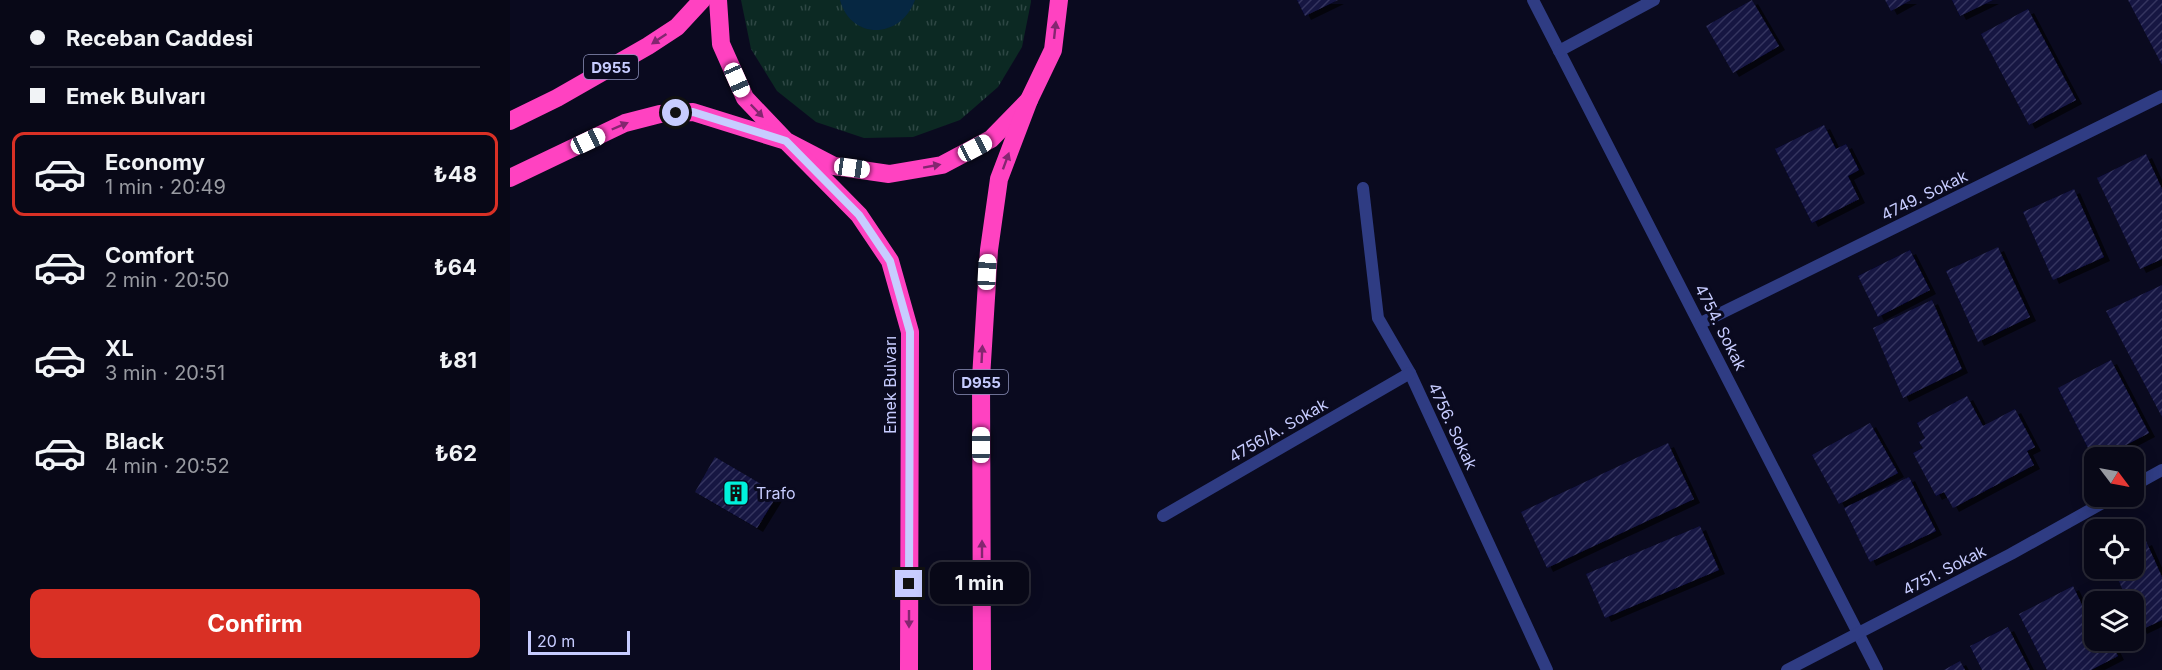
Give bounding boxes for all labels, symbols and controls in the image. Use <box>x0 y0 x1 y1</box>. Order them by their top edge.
one-way arrow <box>1050 20 1060 39</box>
text: Receban Caddesi <box>66 25 253 51</box>
one-way arrow <box>651 33 667 45</box>
road number: D955 <box>584 55 638 79</box>
car <box>721 60 753 100</box>
text: Emek Bulvarı <box>66 83 206 109</box>
route start <box>662 99 689 126</box>
one-way arrow <box>750 104 764 118</box>
one-way arrow <box>611 121 629 131</box>
car <box>568 125 608 157</box>
car <box>955 132 995 164</box>
icon: car <box>33 147 87 201</box>
text: Economy <box>105 149 205 175</box>
one-way arrow <box>1002 152 1011 170</box>
car <box>833 157 871 179</box>
text: ₺48 <box>434 161 477 187</box>
one-way arrow <box>923 161 942 170</box>
street label: 4749. Sokak <box>1877 165 1971 225</box>
text: 1 min · 20:49 <box>105 175 226 199</box>
icon: car <box>33 240 87 294</box>
text: Comfort <box>105 242 194 268</box>
text: ₺64 <box>434 254 477 280</box>
car <box>977 254 997 290</box>
text: 2 min · 20:50 <box>105 268 229 292</box>
street label: 4754. Sokak <box>1691 280 1751 374</box>
icon: car <box>33 333 87 387</box>
text: XL <box>105 335 134 361</box>
street label: Emek Bulvarı <box>880 336 900 434</box>
one-way arrow <box>978 344 987 363</box>
text: ₺81 <box>439 347 477 373</box>
text: 3 min · 20:51 <box>105 361 225 385</box>
road number: D955 <box>954 370 1008 394</box>
street label: 4756. Sokak <box>1424 379 1482 473</box>
street label: 4756/A. Sokak <box>1225 394 1331 466</box>
icon: car <box>33 426 87 480</box>
car <box>972 427 990 463</box>
text: Black <box>105 428 164 454</box>
text: ₺62 <box>435 440 477 466</box>
north arrow <box>2084 447 2144 507</box>
map controls <box>2084 447 2144 651</box>
text: 4 min · 20:52 <box>105 454 230 478</box>
building icon: Trafo <box>721 478 751 508</box>
place label: Trafo <box>756 483 795 503</box>
button: locate <box>2084 519 2144 579</box>
one-way arrow <box>977 539 986 558</box>
street label: 4751. Sokak <box>1899 540 1989 600</box>
callout: 1 min <box>930 563 1029 605</box>
route end <box>895 570 922 597</box>
text: 1 min <box>955 571 1004 595</box>
button: Confirm <box>30 589 480 658</box>
button: layers <box>2084 591 2144 651</box>
one-way arrow <box>904 610 914 629</box>
scale bar <box>528 628 630 656</box>
text: 20 m <box>537 631 575 651</box>

